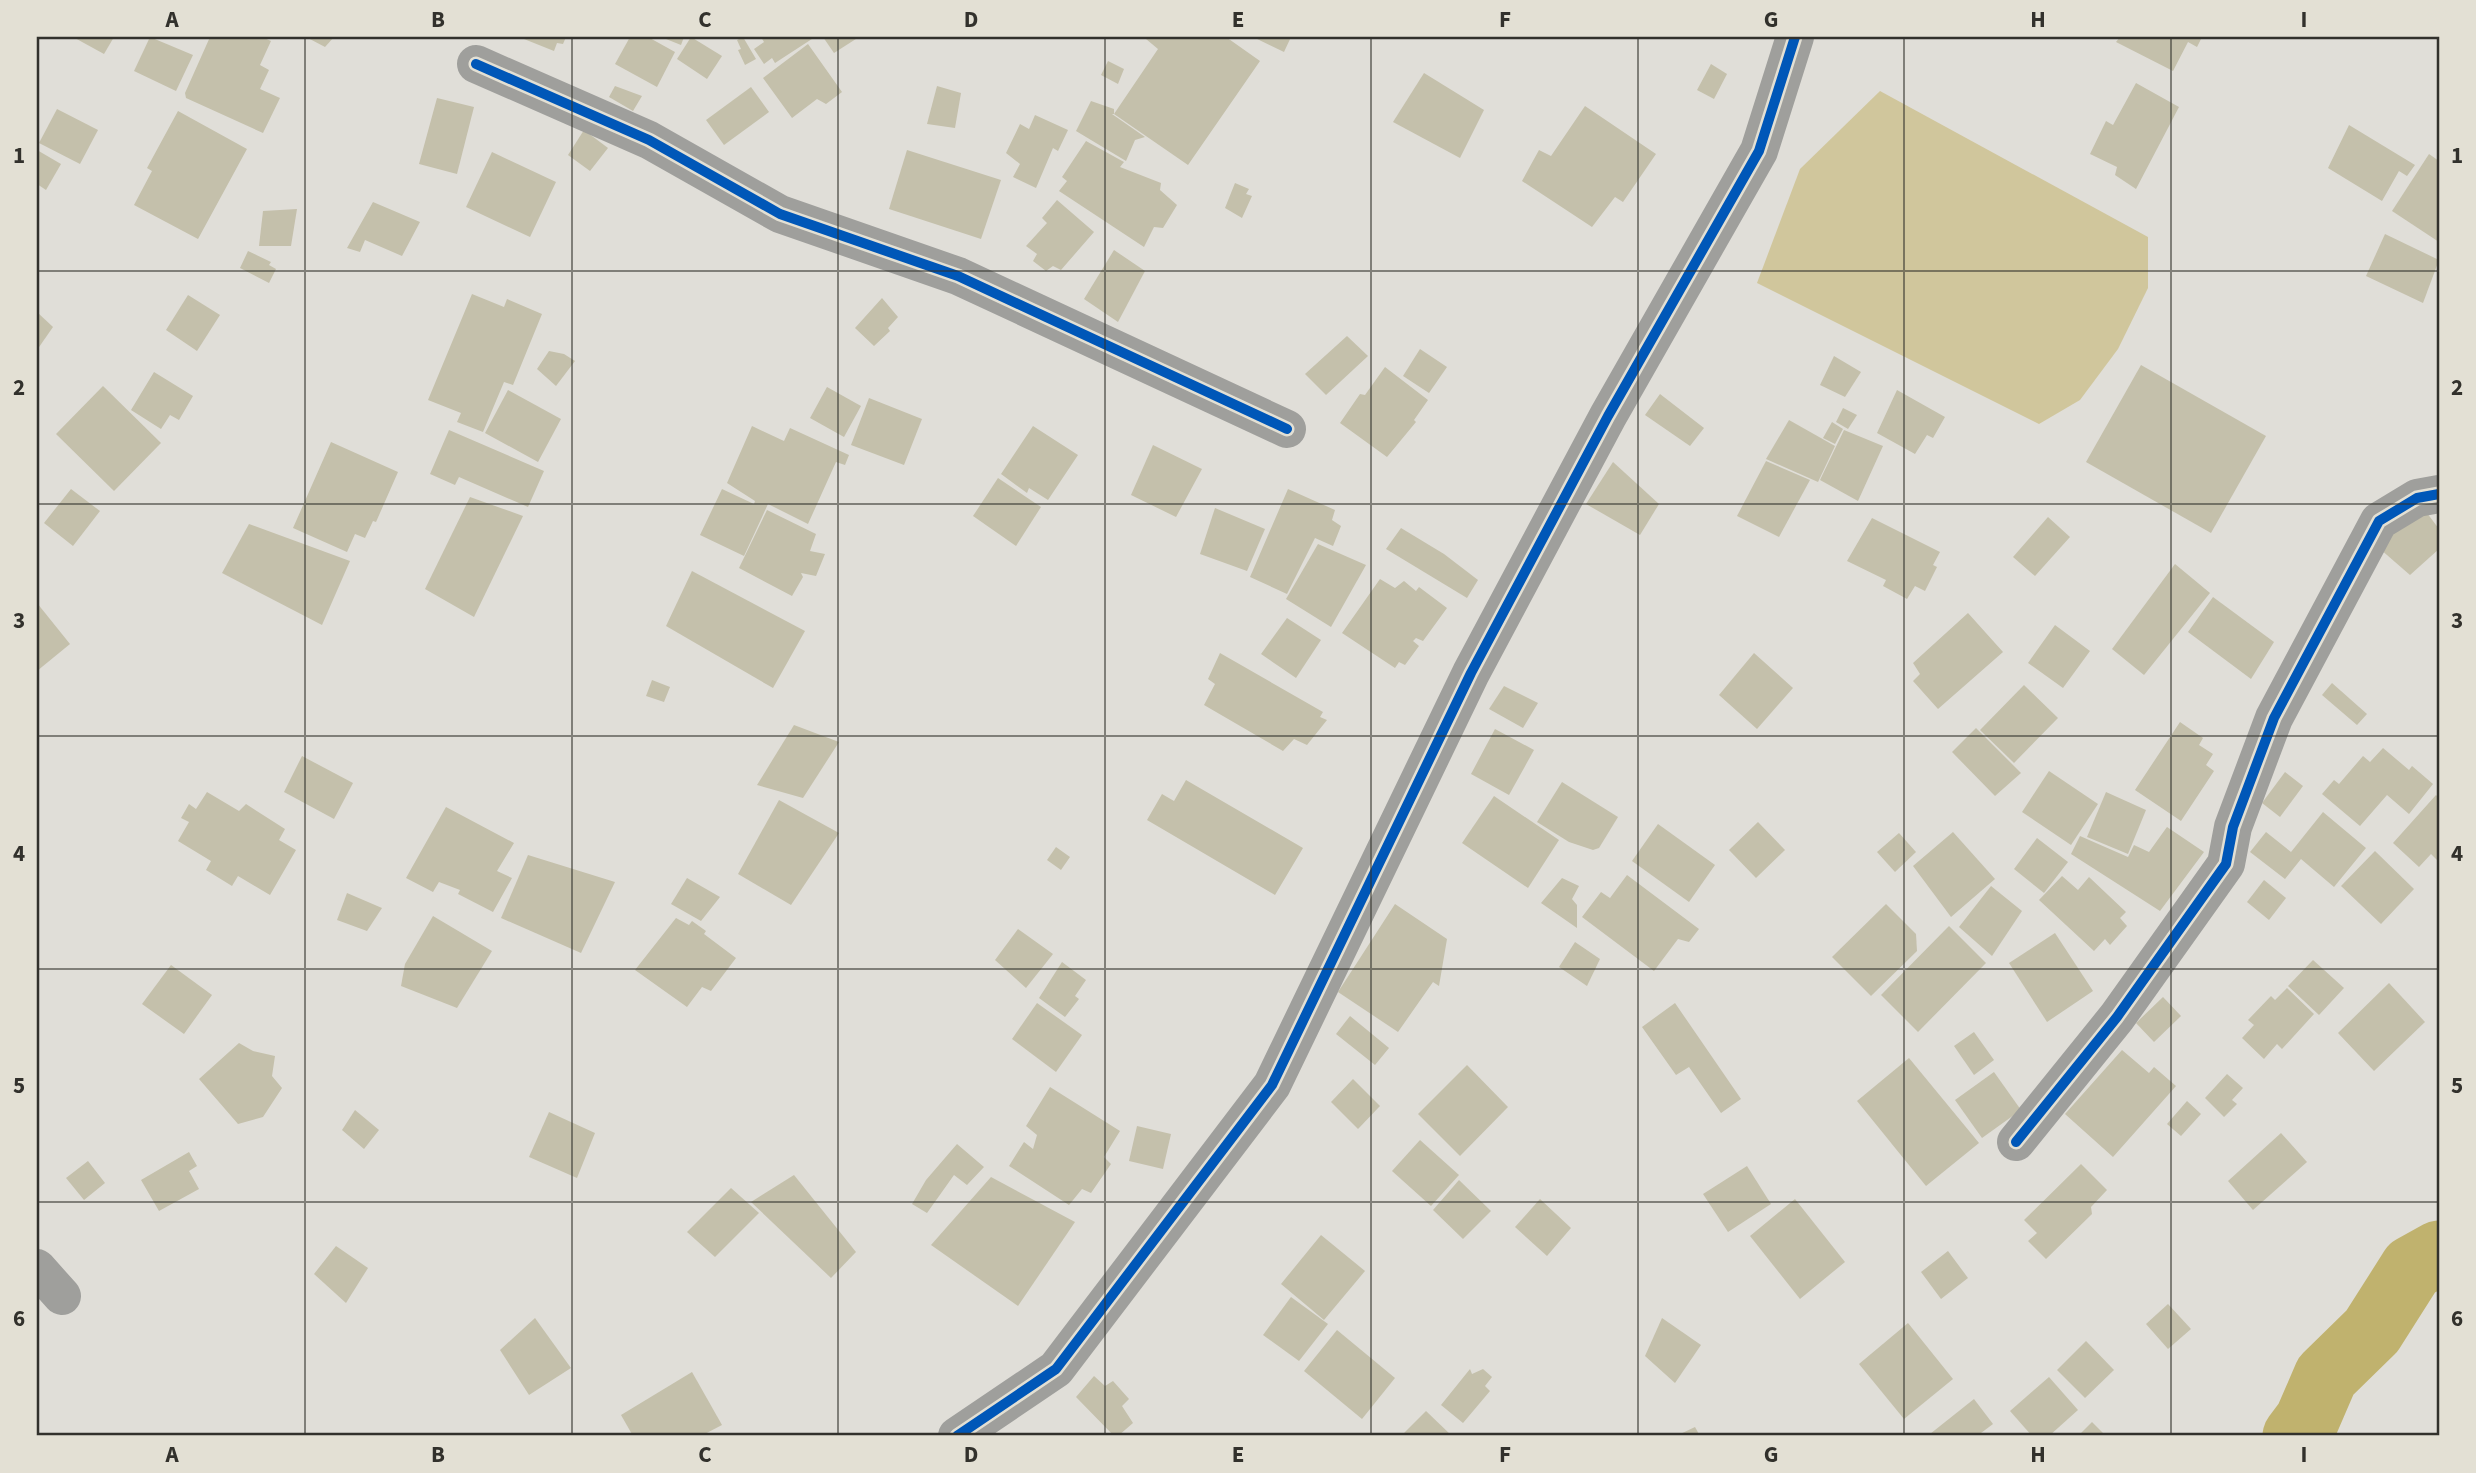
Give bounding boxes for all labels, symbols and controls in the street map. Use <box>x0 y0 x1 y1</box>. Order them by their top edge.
text: A <box>164 3 179 36</box>
text: B <box>431 3 445 36</box>
text: C <box>698 3 712 36</box>
text: D <box>964 3 978 36</box>
text: E <box>1232 3 1244 36</box>
text: F <box>1499 3 1511 36</box>
text: G <box>1764 3 1778 36</box>
text: H <box>2030 3 2046 36</box>
text: I <box>2301 3 2307 36</box>
text: 1 <box>13 139 25 172</box>
text: 1 <box>2451 139 2463 172</box>
text: 2 <box>13 371 25 404</box>
text: 2 <box>2451 371 2463 404</box>
text: 3 <box>13 604 25 637</box>
text: 3 <box>2451 604 2463 637</box>
text: 4 <box>13 837 25 870</box>
text: 4 <box>2451 837 2463 870</box>
text: 5 <box>13 1069 25 1102</box>
text: 5 <box>2451 1069 2463 1102</box>
text: 6 <box>13 1302 25 1335</box>
text: 6 <box>2451 1302 2463 1335</box>
text: A <box>164 1438 179 1471</box>
text: B <box>431 1438 445 1471</box>
text: C <box>698 1438 712 1471</box>
text: D <box>964 1438 978 1471</box>
text: E <box>1232 1438 1244 1471</box>
text: F <box>1499 1438 1511 1471</box>
text: G <box>1764 1438 1778 1471</box>
text: H <box>2030 1438 2046 1471</box>
text: I <box>2301 1438 2307 1471</box>

